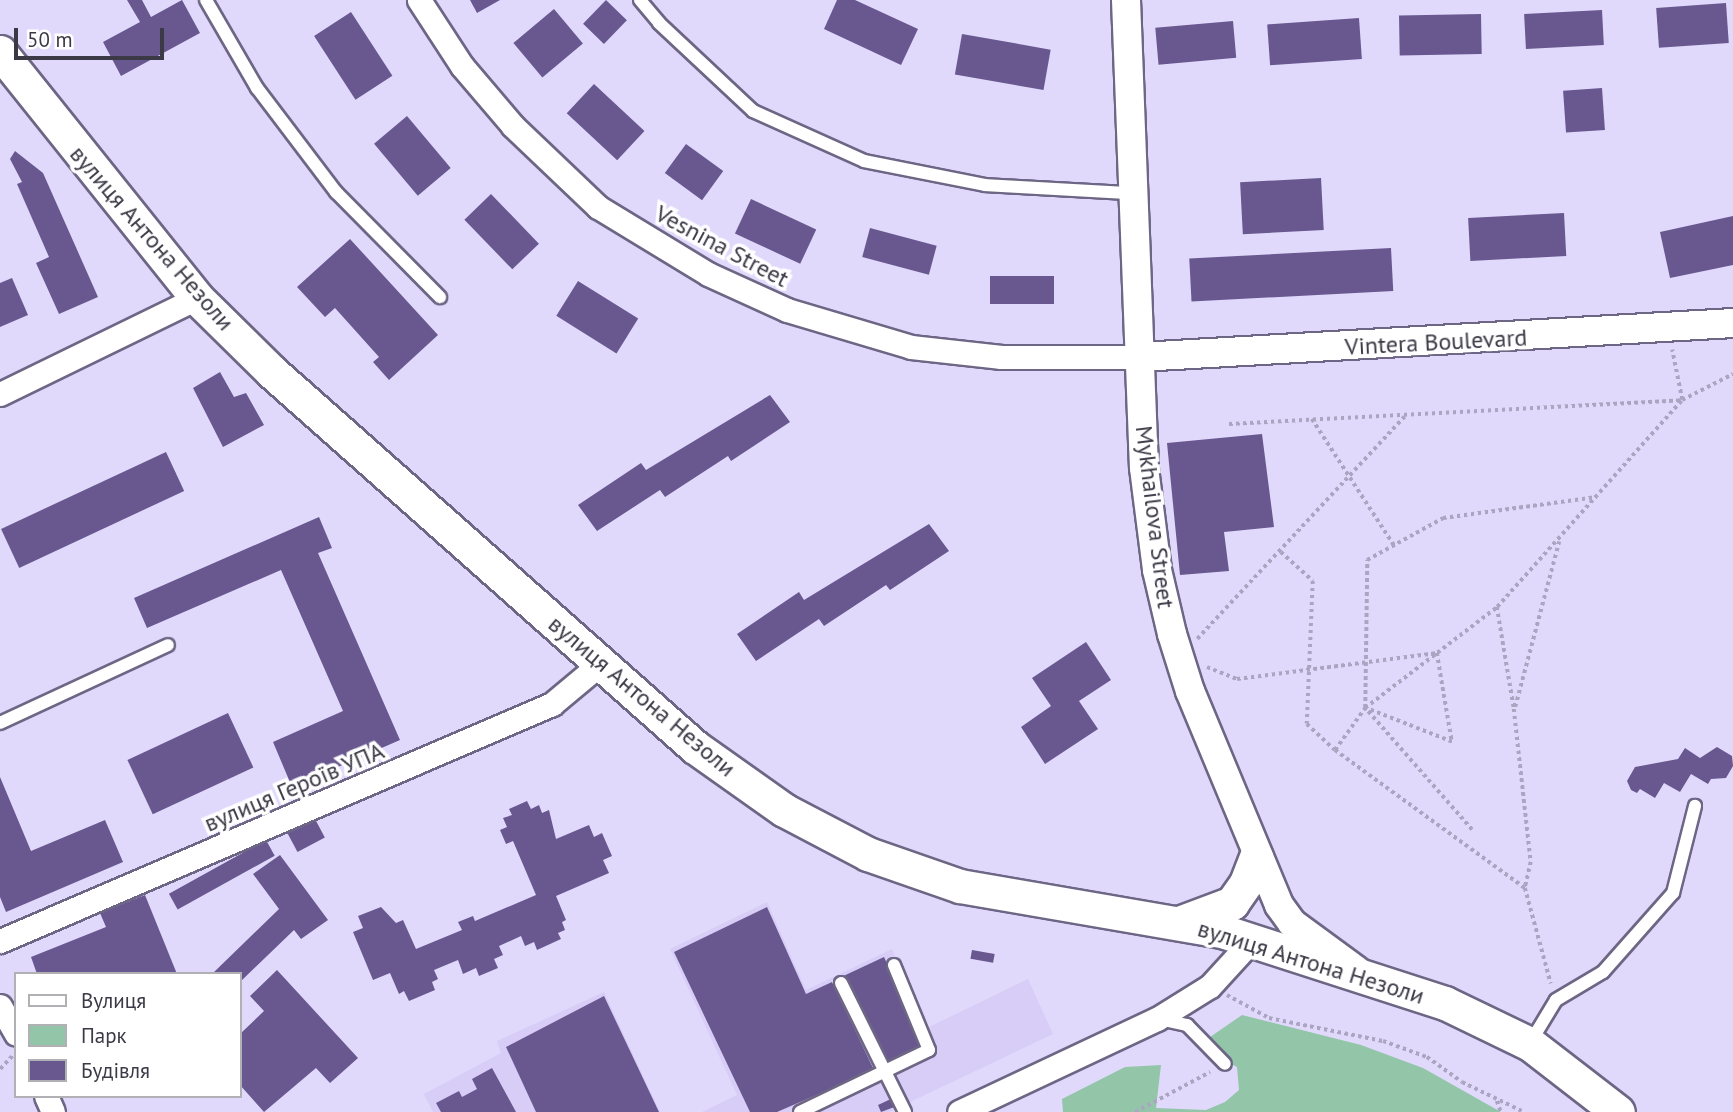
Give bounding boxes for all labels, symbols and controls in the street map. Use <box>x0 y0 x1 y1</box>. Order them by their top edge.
scale bar <box>18 14 168 58</box>
text: 50 m <box>27 26 73 53</box>
street label: вулиця Антона Незоли <box>64 139 240 337</box>
street label: Vesnina Street <box>650 199 794 293</box>
street label: Vintera Boulevard <box>1344 323 1528 361</box>
street label: Mykhailova Street <box>1130 424 1180 610</box>
street label: вулиця Антона Незоли <box>542 609 742 783</box>
street label: вулиця Героїв УПА <box>199 736 389 838</box>
street label: вулиця Антона Незоли <box>1194 914 1428 1010</box>
legend <box>14 972 242 1098</box>
text: Вулиця <box>81 987 146 1014</box>
text: Парк <box>81 1022 127 1049</box>
text: Будівля <box>81 1057 150 1084</box>

